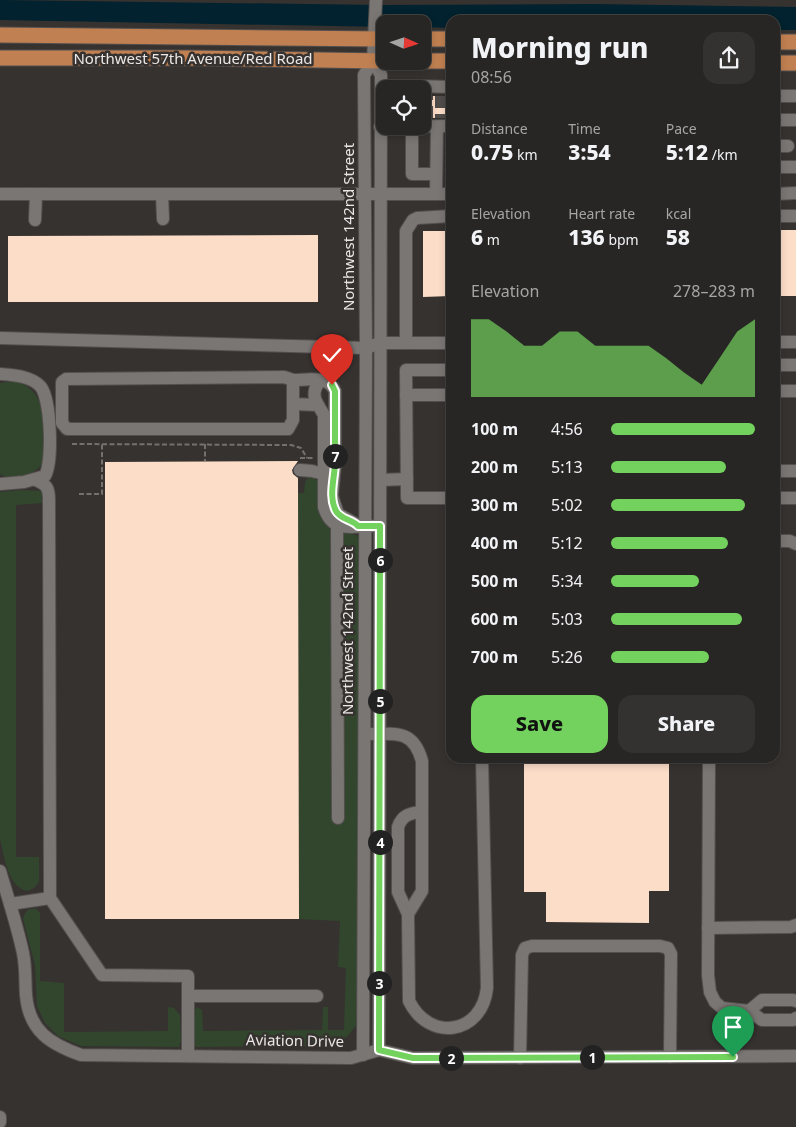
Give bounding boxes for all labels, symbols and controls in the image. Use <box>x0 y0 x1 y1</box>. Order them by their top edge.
north arrow <box>376 15 431 70</box>
map controls <box>376 15 431 135</box>
text: Morning run <box>471 28 649 66</box>
button: share <box>703 32 755 84</box>
street label: Northwest 57th Avenue/Red Road <box>73 48 313 68</box>
text: 08:56 <box>471 66 512 88</box>
button: locate <box>376 80 431 135</box>
text: Distance <box>471 119 528 138</box>
text: Time <box>568 119 601 138</box>
text: Pace <box>666 119 697 138</box>
text: 0.75 <box>471 138 513 166</box>
text: 3:54 <box>568 138 611 166</box>
text: 5:12 <box>666 138 708 166</box>
street label: Northwest 142nd Street <box>338 142 358 311</box>
text: km <box>513 145 538 164</box>
text: /km <box>708 145 737 164</box>
text: Elevation <box>471 204 531 223</box>
text: Heart rate <box>568 204 635 223</box>
text: kcal <box>666 204 691 223</box>
text: 6 <box>471 223 483 251</box>
text: 136 <box>568 223 605 251</box>
text: 58 <box>666 223 690 251</box>
text: m <box>483 230 500 249</box>
text: bpm <box>605 230 639 249</box>
text: Elevation <box>471 280 539 302</box>
text: 278–283 m <box>673 280 755 302</box>
pin <box>311 334 353 385</box>
icon: check <box>318 341 346 369</box>
text: 100 m <box>471 418 518 440</box>
text: 4:56 <box>551 418 583 440</box>
pin: 7 <box>322 444 348 468</box>
text: 7 <box>331 447 340 466</box>
text: 200 m <box>471 456 518 478</box>
text: 5:13 <box>551 456 583 478</box>
text: 300 m <box>471 494 518 516</box>
text: 5:02 <box>551 494 583 516</box>
text: 400 m <box>471 532 518 554</box>
text: 5:12 <box>551 532 583 554</box>
street label: Northwest 142nd Street <box>337 546 357 715</box>
pin: 6 <box>368 548 392 572</box>
text: 6 <box>376 551 385 570</box>
text: 500 m <box>471 570 518 592</box>
text: 5:34 <box>551 570 583 592</box>
text: 600 m <box>471 608 518 630</box>
text: 5:03 <box>551 608 583 630</box>
text: 700 m <box>471 646 518 668</box>
text: 5:26 <box>551 646 583 668</box>
pin: 5 <box>368 688 392 714</box>
text: 5 <box>376 692 385 711</box>
button: Save <box>471 695 608 753</box>
button: Share <box>618 695 755 753</box>
pin: 4 <box>368 830 392 854</box>
text: 4 <box>376 833 385 852</box>
pin: 3 <box>366 970 392 996</box>
text: 3 <box>375 974 384 993</box>
pin <box>712 1006 754 1057</box>
icon: arrive <box>719 1013 747 1041</box>
street label: Aviation Drive <box>246 1029 344 1051</box>
pin: 1 <box>580 1044 604 1070</box>
pin: 2 <box>438 1046 464 1070</box>
text: 1 <box>588 1048 597 1067</box>
text: 2 <box>447 1049 456 1068</box>

